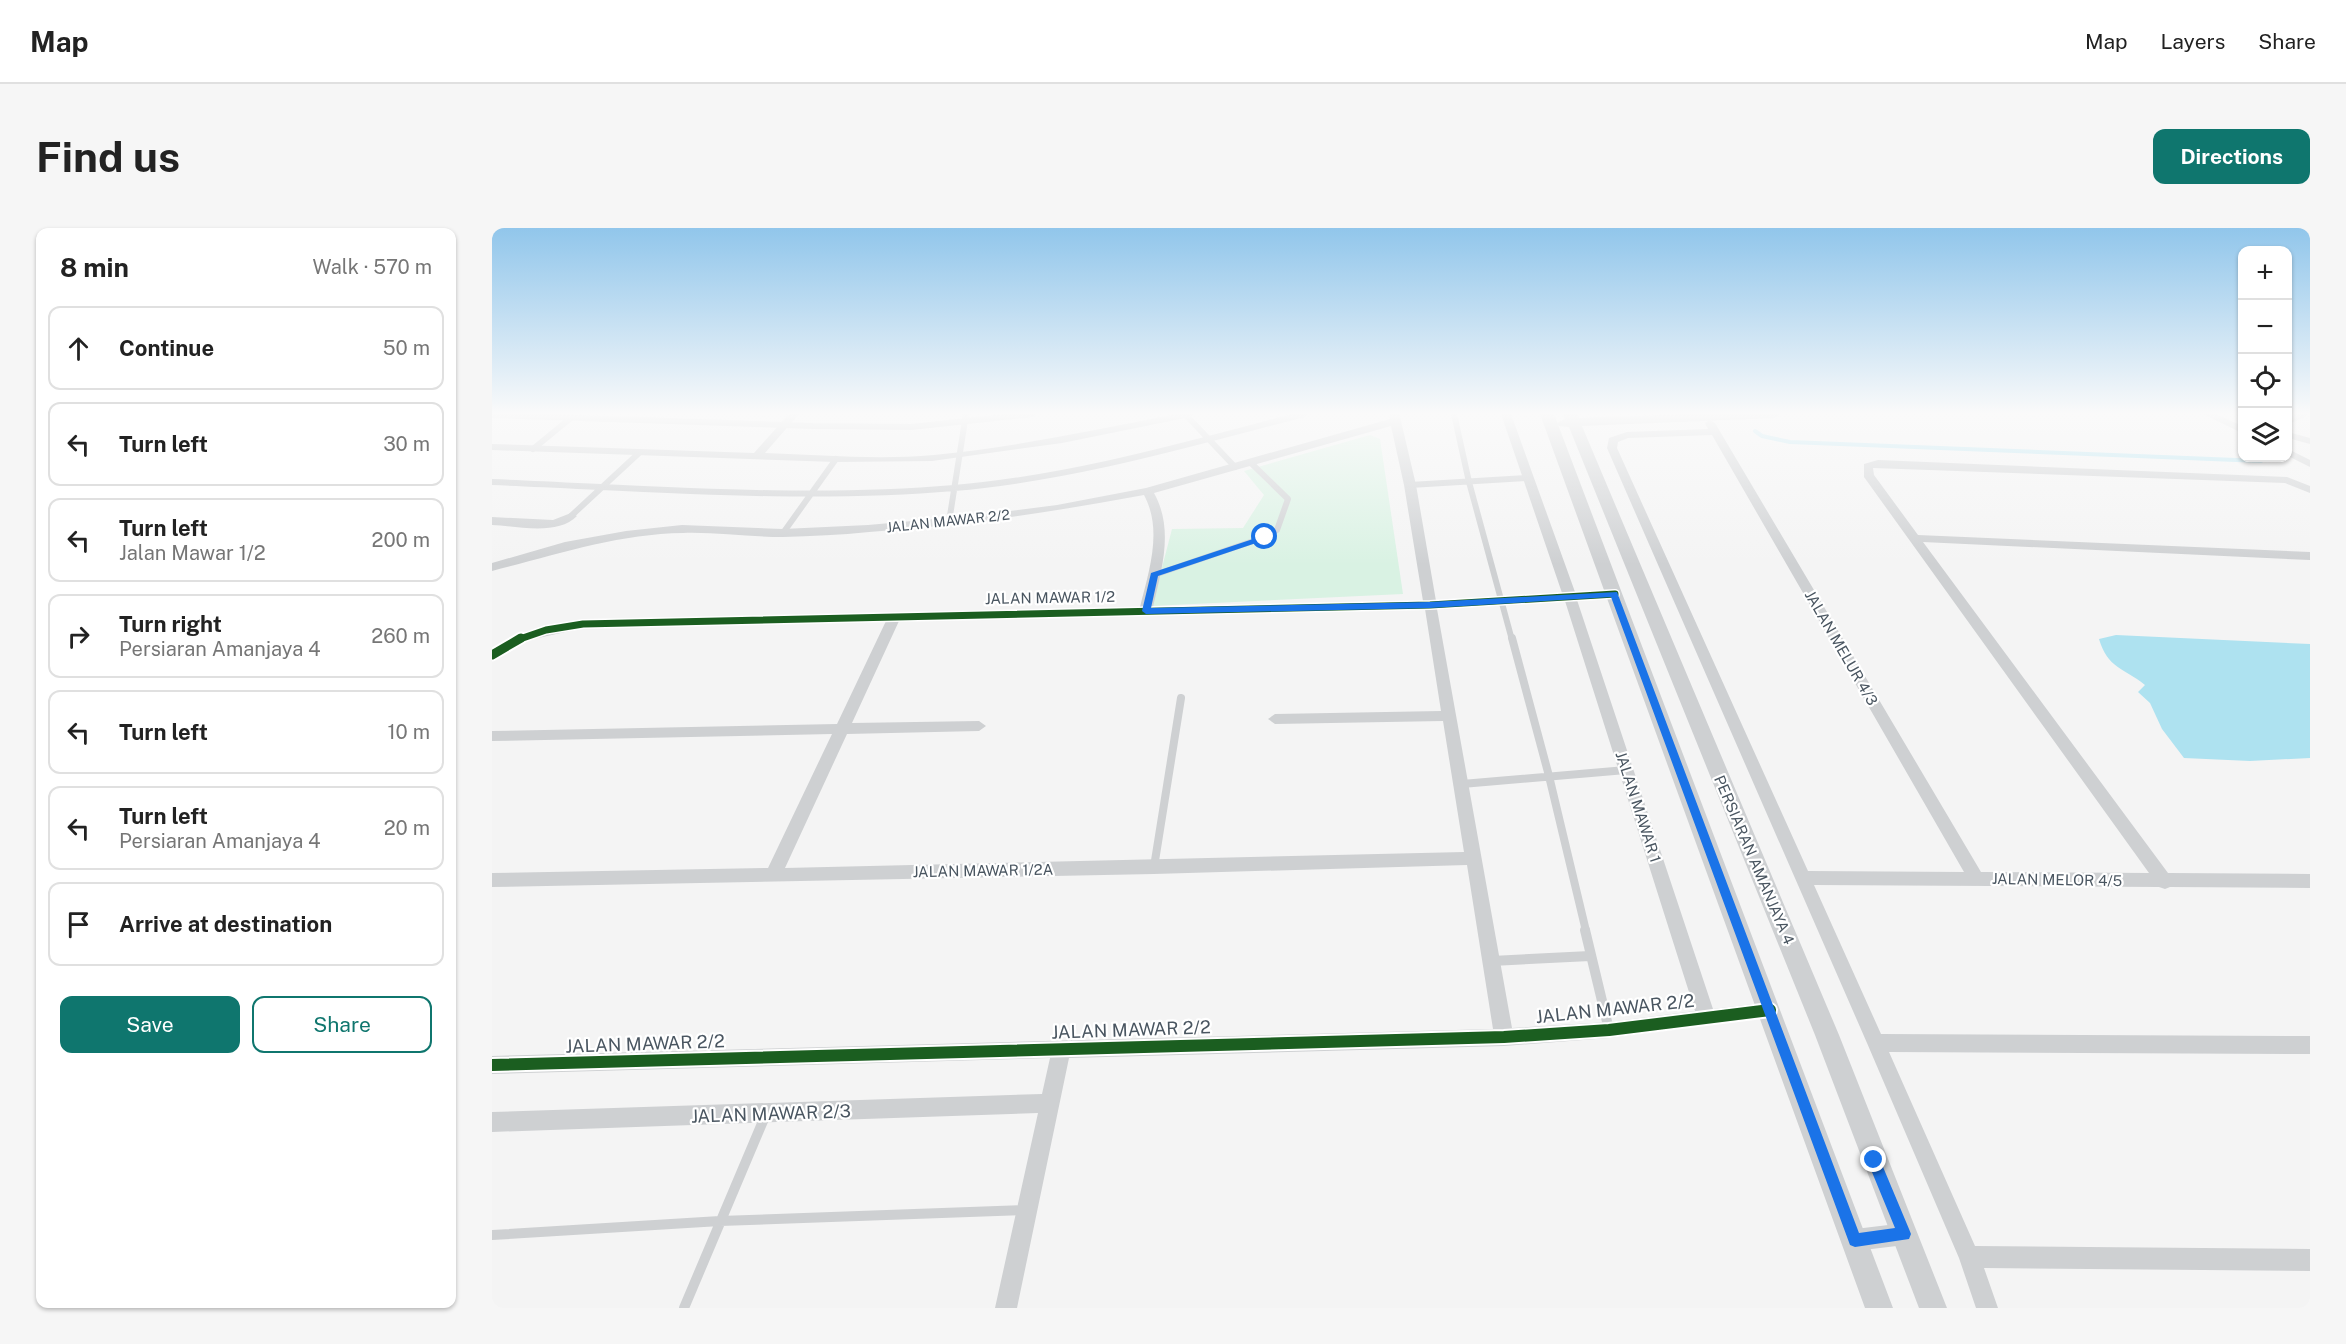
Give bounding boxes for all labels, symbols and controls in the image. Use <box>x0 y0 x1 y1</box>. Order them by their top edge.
text: Map <box>30 25 89 58</box>
text: Map <box>2085 29 2128 54</box>
text: Layers <box>2161 29 2225 54</box>
text: Share <box>2258 29 2316 54</box>
button: Directions <box>2153 129 2310 184</box>
text: Find us <box>36 132 180 181</box>
map controls <box>2238 246 2292 462</box>
button: + <box>2238 246 2292 300</box>
text: 8 min <box>60 252 129 283</box>
text: Walk · 570 m <box>313 255 432 279</box>
button: − <box>2238 300 2292 354</box>
icon: ahead <box>62 332 95 365</box>
text: Continue <box>119 335 214 361</box>
text: 50 m <box>383 336 430 360</box>
button: locate <box>2238 354 2292 408</box>
button: layers <box>2238 408 2292 462</box>
icon: left <box>62 428 95 461</box>
text: Turn left <box>119 431 208 457</box>
text: 30 m <box>383 432 430 456</box>
street label: JALAN MAWAR 2/2 <box>886 507 1010 535</box>
text: Turn left <box>119 515 208 541</box>
route start <box>1251 523 1277 549</box>
icon: left <box>62 524 95 557</box>
text: 200 m <box>372 528 430 552</box>
text: Jalan Mawar 1/2 <box>119 541 266 565</box>
street label: JALAN MELUR 4/3 <box>1802 587 1881 708</box>
street label: JALAN MAWAR 1/2 <box>985 588 1115 607</box>
text: Turn right <box>119 611 222 637</box>
icon: right <box>62 620 95 653</box>
text: 260 m <box>371 624 430 648</box>
text: Persiaran Amanjaya 4 <box>119 637 321 661</box>
icon: left <box>62 716 95 749</box>
text: Turn left <box>119 719 208 745</box>
text: 10 m <box>387 720 430 744</box>
street label: JALAN MAWAR 1 <box>1612 749 1664 865</box>
street label: PERSIARAN AMANJAYA 4 <box>1711 773 1798 947</box>
text: Turn left <box>119 803 208 829</box>
icon: left <box>62 812 95 845</box>
text: 20 m <box>384 816 430 840</box>
text: Persiaran Amanjaya 4 <box>119 829 321 853</box>
street label: JALAN MAWAR 1/2A <box>913 861 1054 880</box>
street label: JALAN MELOR 4/5 <box>1992 870 2122 889</box>
icon: arrive <box>62 908 95 941</box>
text: Arrive at destination <box>119 911 332 937</box>
street label: JALAN MAWAR 2/2 <box>1535 990 1695 1027</box>
button: Save <box>60 996 240 1053</box>
button: Share <box>252 996 432 1053</box>
street label: JALAN MAWAR 2/2 <box>1051 1016 1211 1043</box>
street label: JALAN MAWAR 2/2 <box>565 1030 725 1057</box>
street label: JALAN MAWAR 2/3 <box>691 1100 851 1127</box>
route end <box>1860 1146 1886 1172</box>

